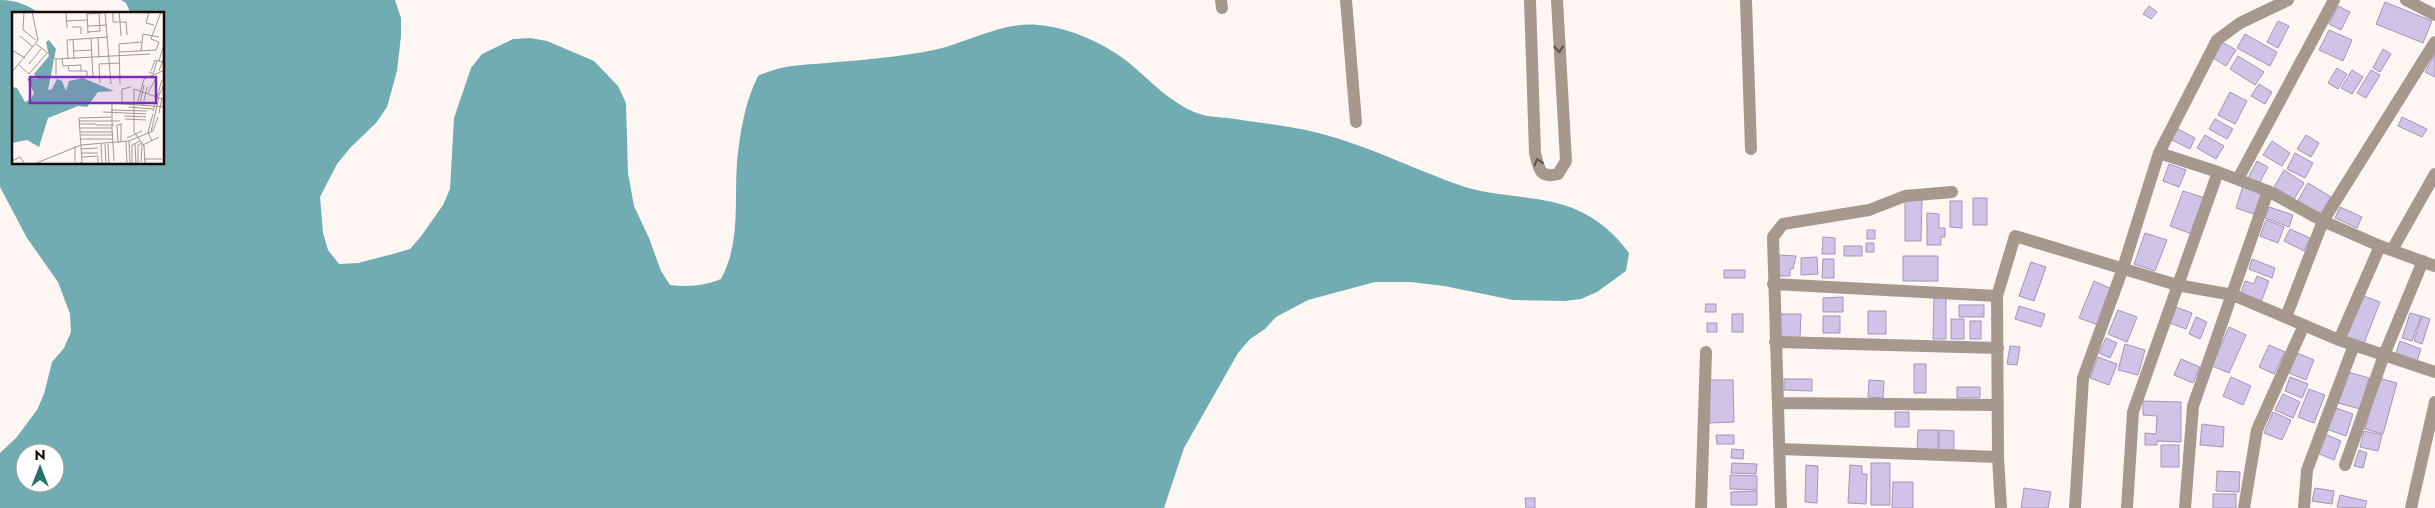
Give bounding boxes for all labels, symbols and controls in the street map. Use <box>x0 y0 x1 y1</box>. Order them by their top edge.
inset map <box>12 12 165 165</box>
one-way arrow <box>1554 45 1565 53</box>
one-way arrow <box>1533 159 1543 167</box>
north arrow <box>15 443 65 493</box>
text: N <box>34 445 46 465</box>

